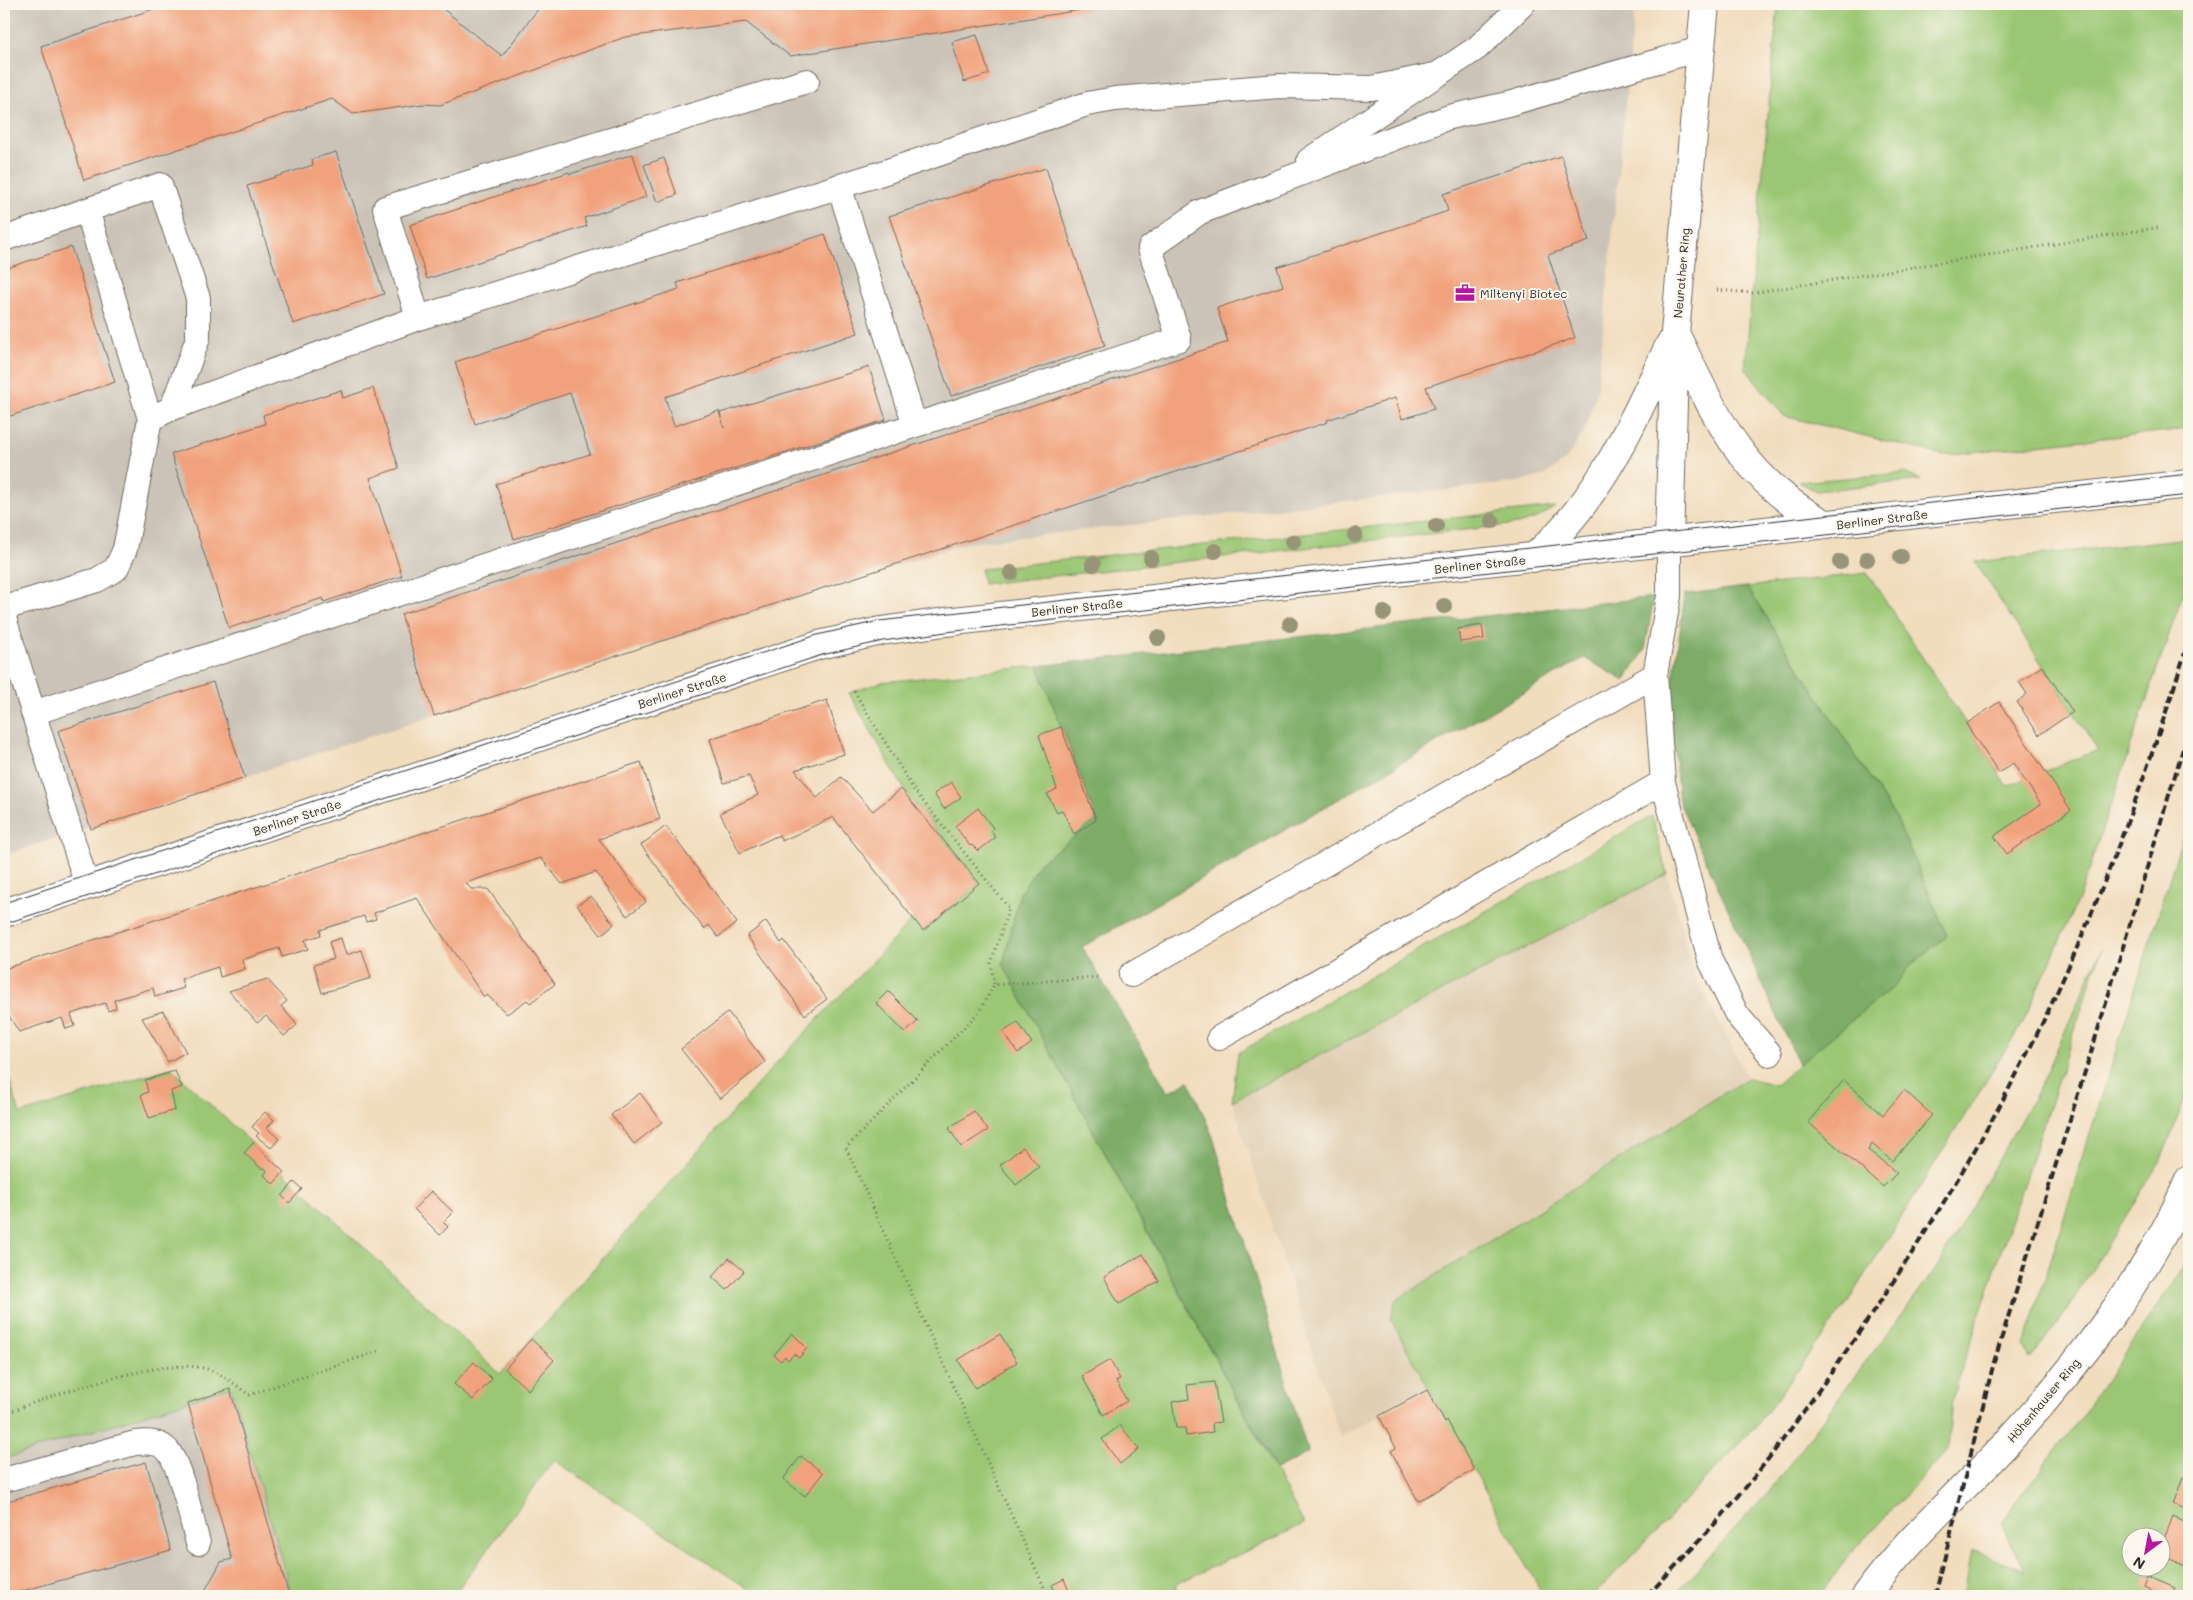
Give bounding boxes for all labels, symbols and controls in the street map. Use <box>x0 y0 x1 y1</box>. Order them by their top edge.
street label: Neurather Ring <box>1669 227 1693 319</box>
office icon: Miltenyi Biotec <box>1454 282 1476 304</box>
place label: Miltenyi Biotec <box>1480 285 1567 301</box>
street label: Berliner Straße <box>1835 505 1929 533</box>
street label: Berliner Straße <box>1433 551 1527 577</box>
street label: Berliner Straße <box>1030 594 1124 620</box>
street label: Berliner Straße <box>636 668 728 712</box>
street label: Berliner Straße <box>251 795 343 839</box>
street label: Höhenhauser Ring <box>2003 1354 2083 1446</box>
north arrow <box>2120 1528 2170 1578</box>
text: N <box>2129 1553 2148 1574</box>

